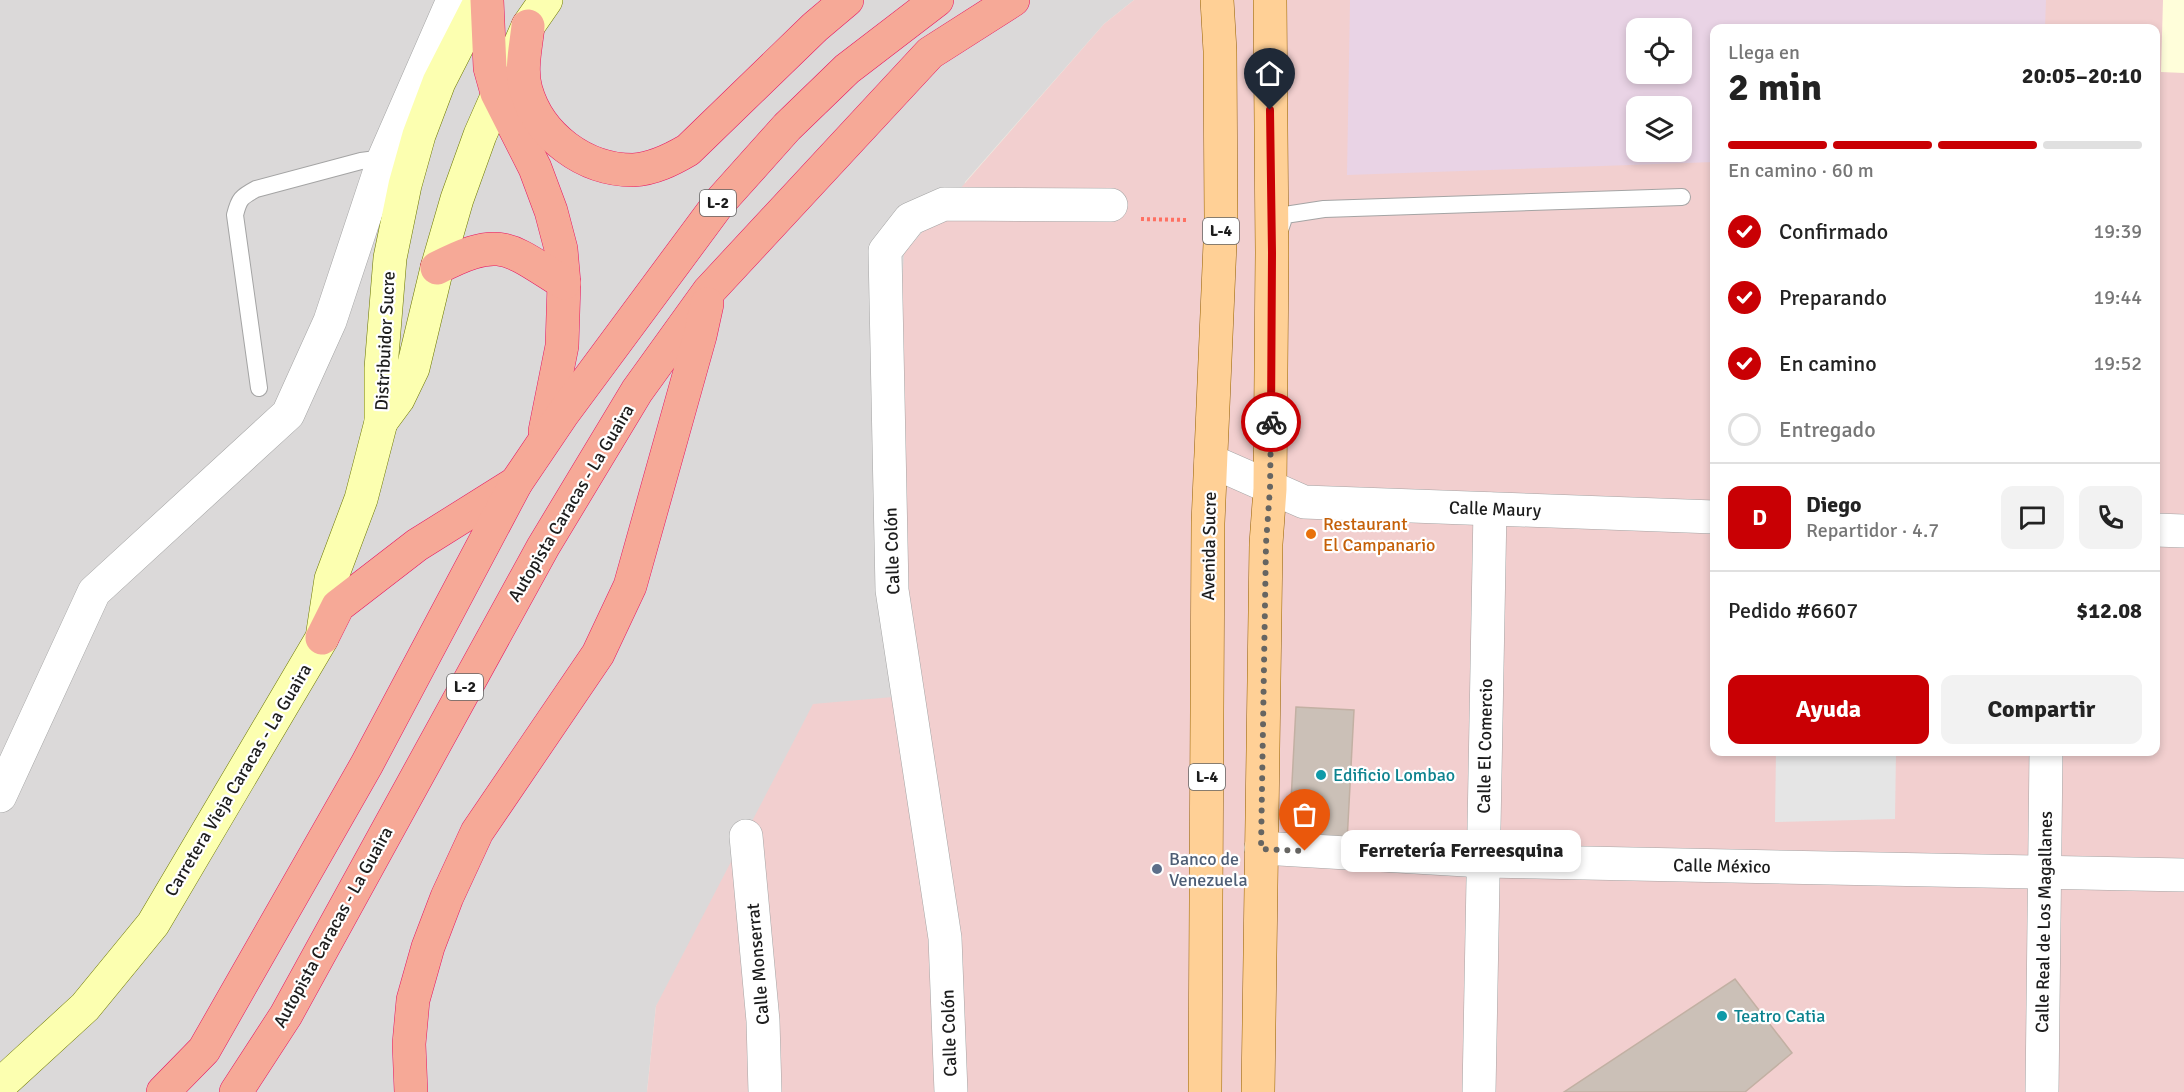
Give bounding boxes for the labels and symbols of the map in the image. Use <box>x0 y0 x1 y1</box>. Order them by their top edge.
pin <box>1244 48 1295 110</box>
road number: L-2 <box>700 190 736 216</box>
road number: L-4 <box>1203 218 1239 244</box>
street label: Distribuidor Sucre <box>370 271 400 411</box>
courier <box>1241 392 1301 452</box>
street label: Autopista Caracas - La Guaira <box>503 400 639 606</box>
street label: Avenida Sucre <box>1197 492 1221 600</box>
street label: Calle Maury <box>1449 496 1542 522</box>
street label: Calle Colón <box>879 507 905 595</box>
place label: Restaurant El Campanario <box>1323 513 1435 556</box>
marker: Restaurant El Campanario <box>1304 527 1318 541</box>
street label: Carretera Vieja Caracas - La Guaira <box>160 660 316 900</box>
road number: L-2 <box>447 674 483 700</box>
street label: Calle El Comercio <box>1473 678 1497 814</box>
road number: L-4 <box>1189 764 1225 790</box>
place label: Edificio Lombao <box>1333 764 1455 786</box>
marker: Edificio Lombao <box>1314 768 1328 782</box>
pin <box>1279 789 1330 851</box>
street label: Calle Real de Los Magallanes <box>2031 811 2057 1033</box>
street label: Autopista Caracas - La Guaira <box>269 823 397 1031</box>
callout: Ferretería Ferreesquina <box>1341 830 1581 872</box>
place label: Banco de Venezuela <box>1169 848 1248 891</box>
street label: Calle México <box>1673 854 1771 878</box>
marker: Banco de Venezuela <box>1150 862 1164 876</box>
street label: Calle Monserrat <box>742 902 774 1026</box>
street label: Calle Colón <box>936 989 962 1077</box>
place label: Teatro Catia <box>1734 1005 1825 1027</box>
marker: Teatro Catia <box>1715 1009 1729 1023</box>

